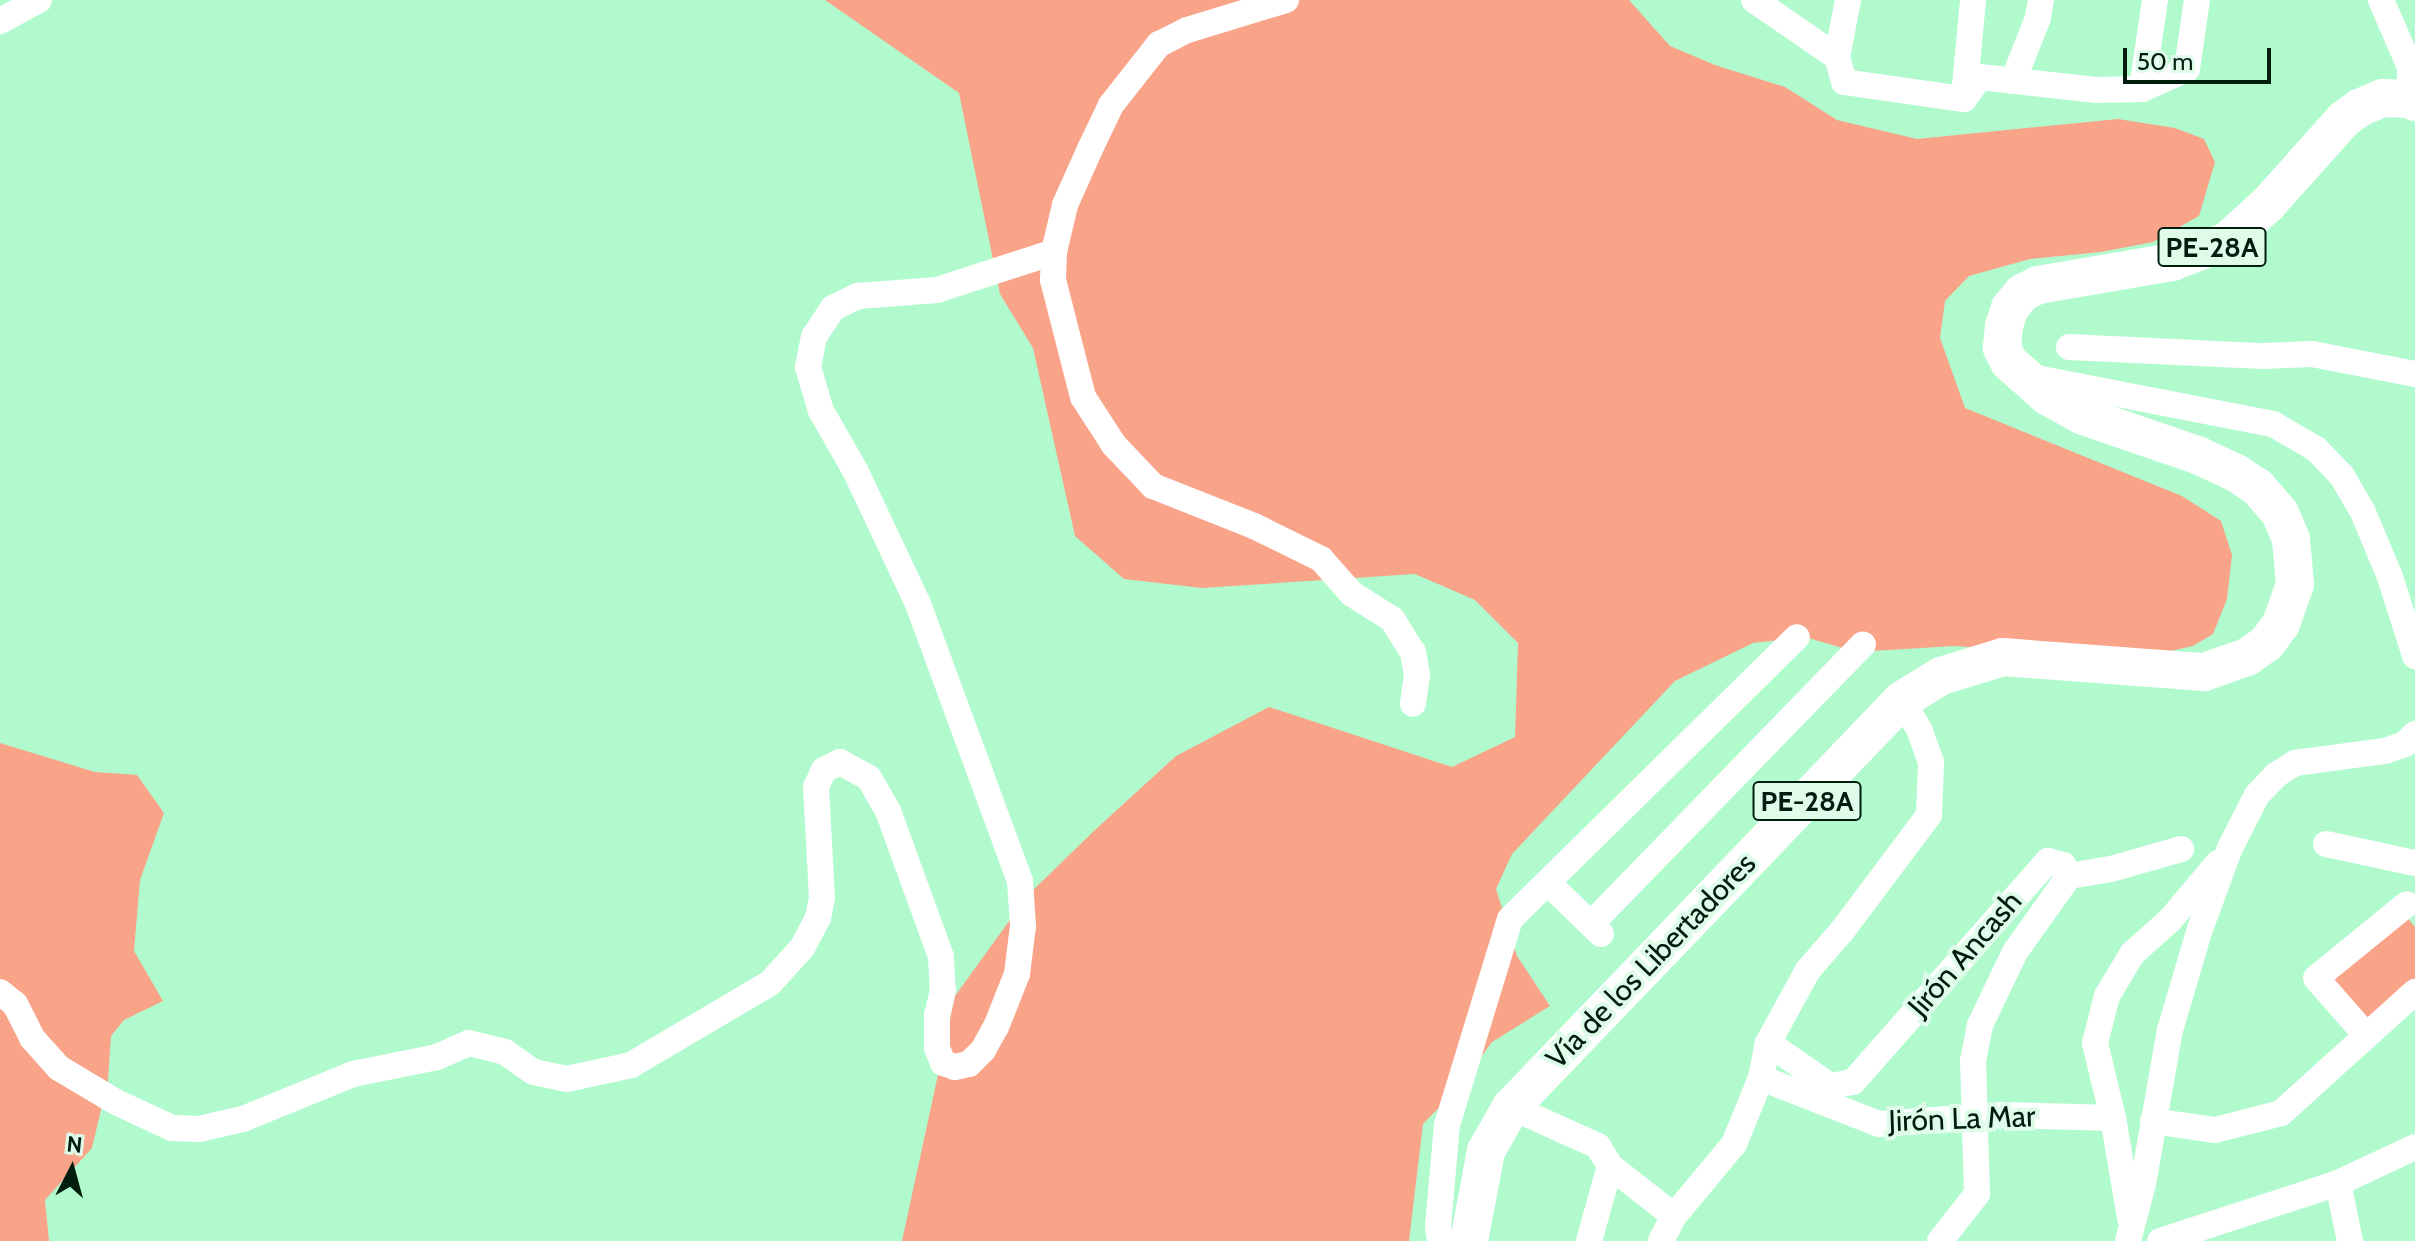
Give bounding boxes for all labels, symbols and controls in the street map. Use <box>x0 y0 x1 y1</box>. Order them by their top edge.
scale bar <box>2127 32 2275 82</box>
text: 50 m <box>2137 47 2193 76</box>
road number: PE-28A <box>2156 223 2268 271</box>
road number: PE-28A <box>1751 777 1863 825</box>
street label: Vía de los Libertadores <box>1539 846 1763 1076</box>
street label: Jirón Ancash <box>1901 884 2029 1024</box>
street label: Jirón La Mar <box>1888 1098 2036 1140</box>
north arrow <box>32 1129 112 1209</box>
text: N <box>65 1130 84 1159</box>

